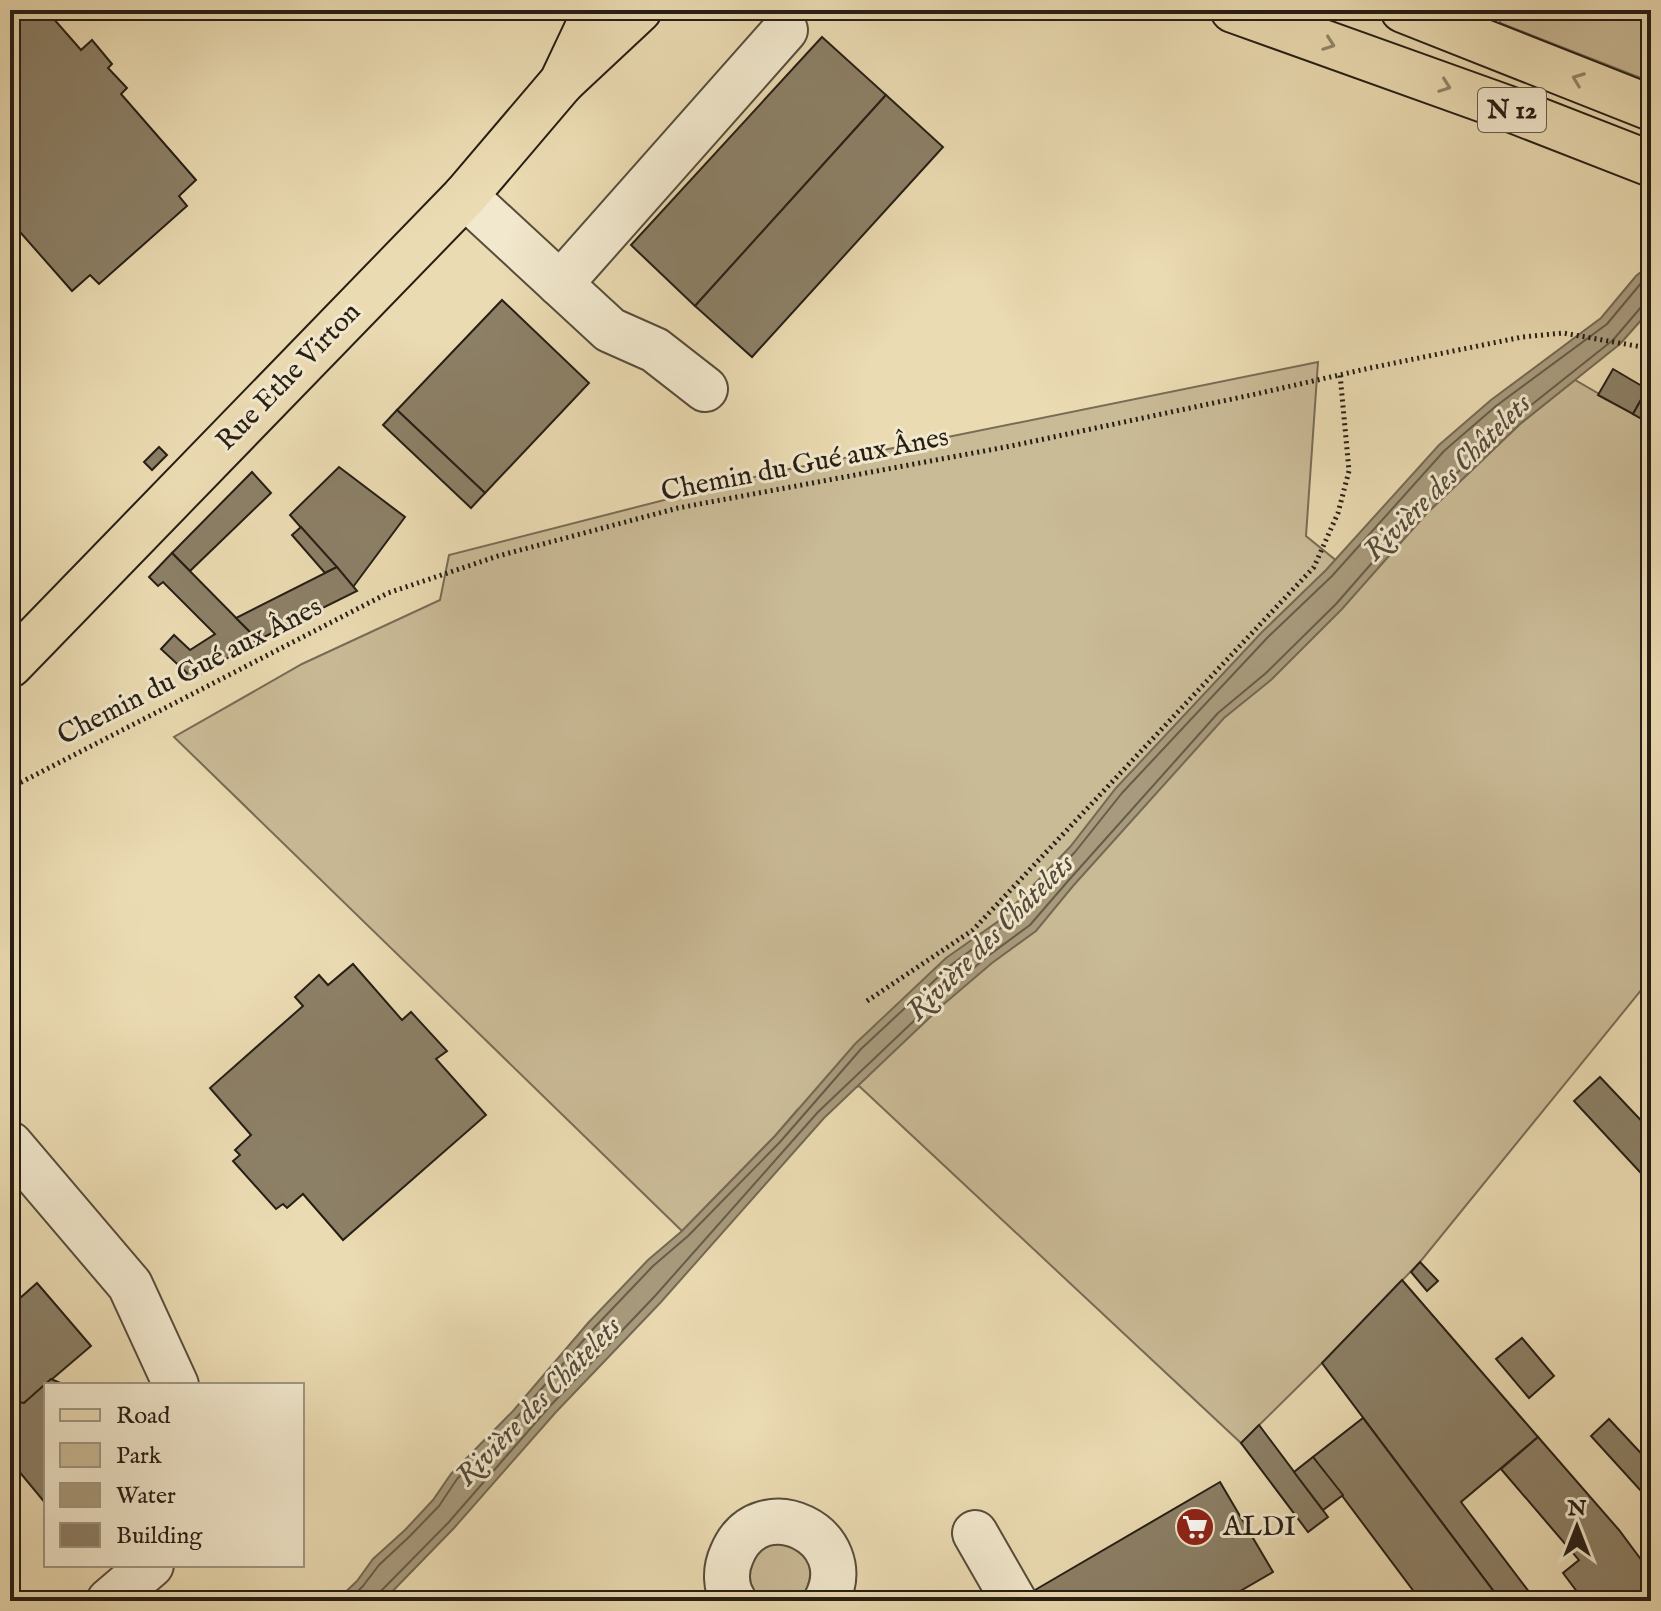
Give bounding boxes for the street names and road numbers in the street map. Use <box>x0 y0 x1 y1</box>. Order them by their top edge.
road number: N 12 <box>1478 88 1546 132</box>
street label: Rue Ethe Virton <box>209 295 369 459</box>
street label: Chemin du Gué aux Ânes <box>658 419 952 510</box>
street label: Chemin du Gué aux Ânes <box>52 589 328 754</box>

